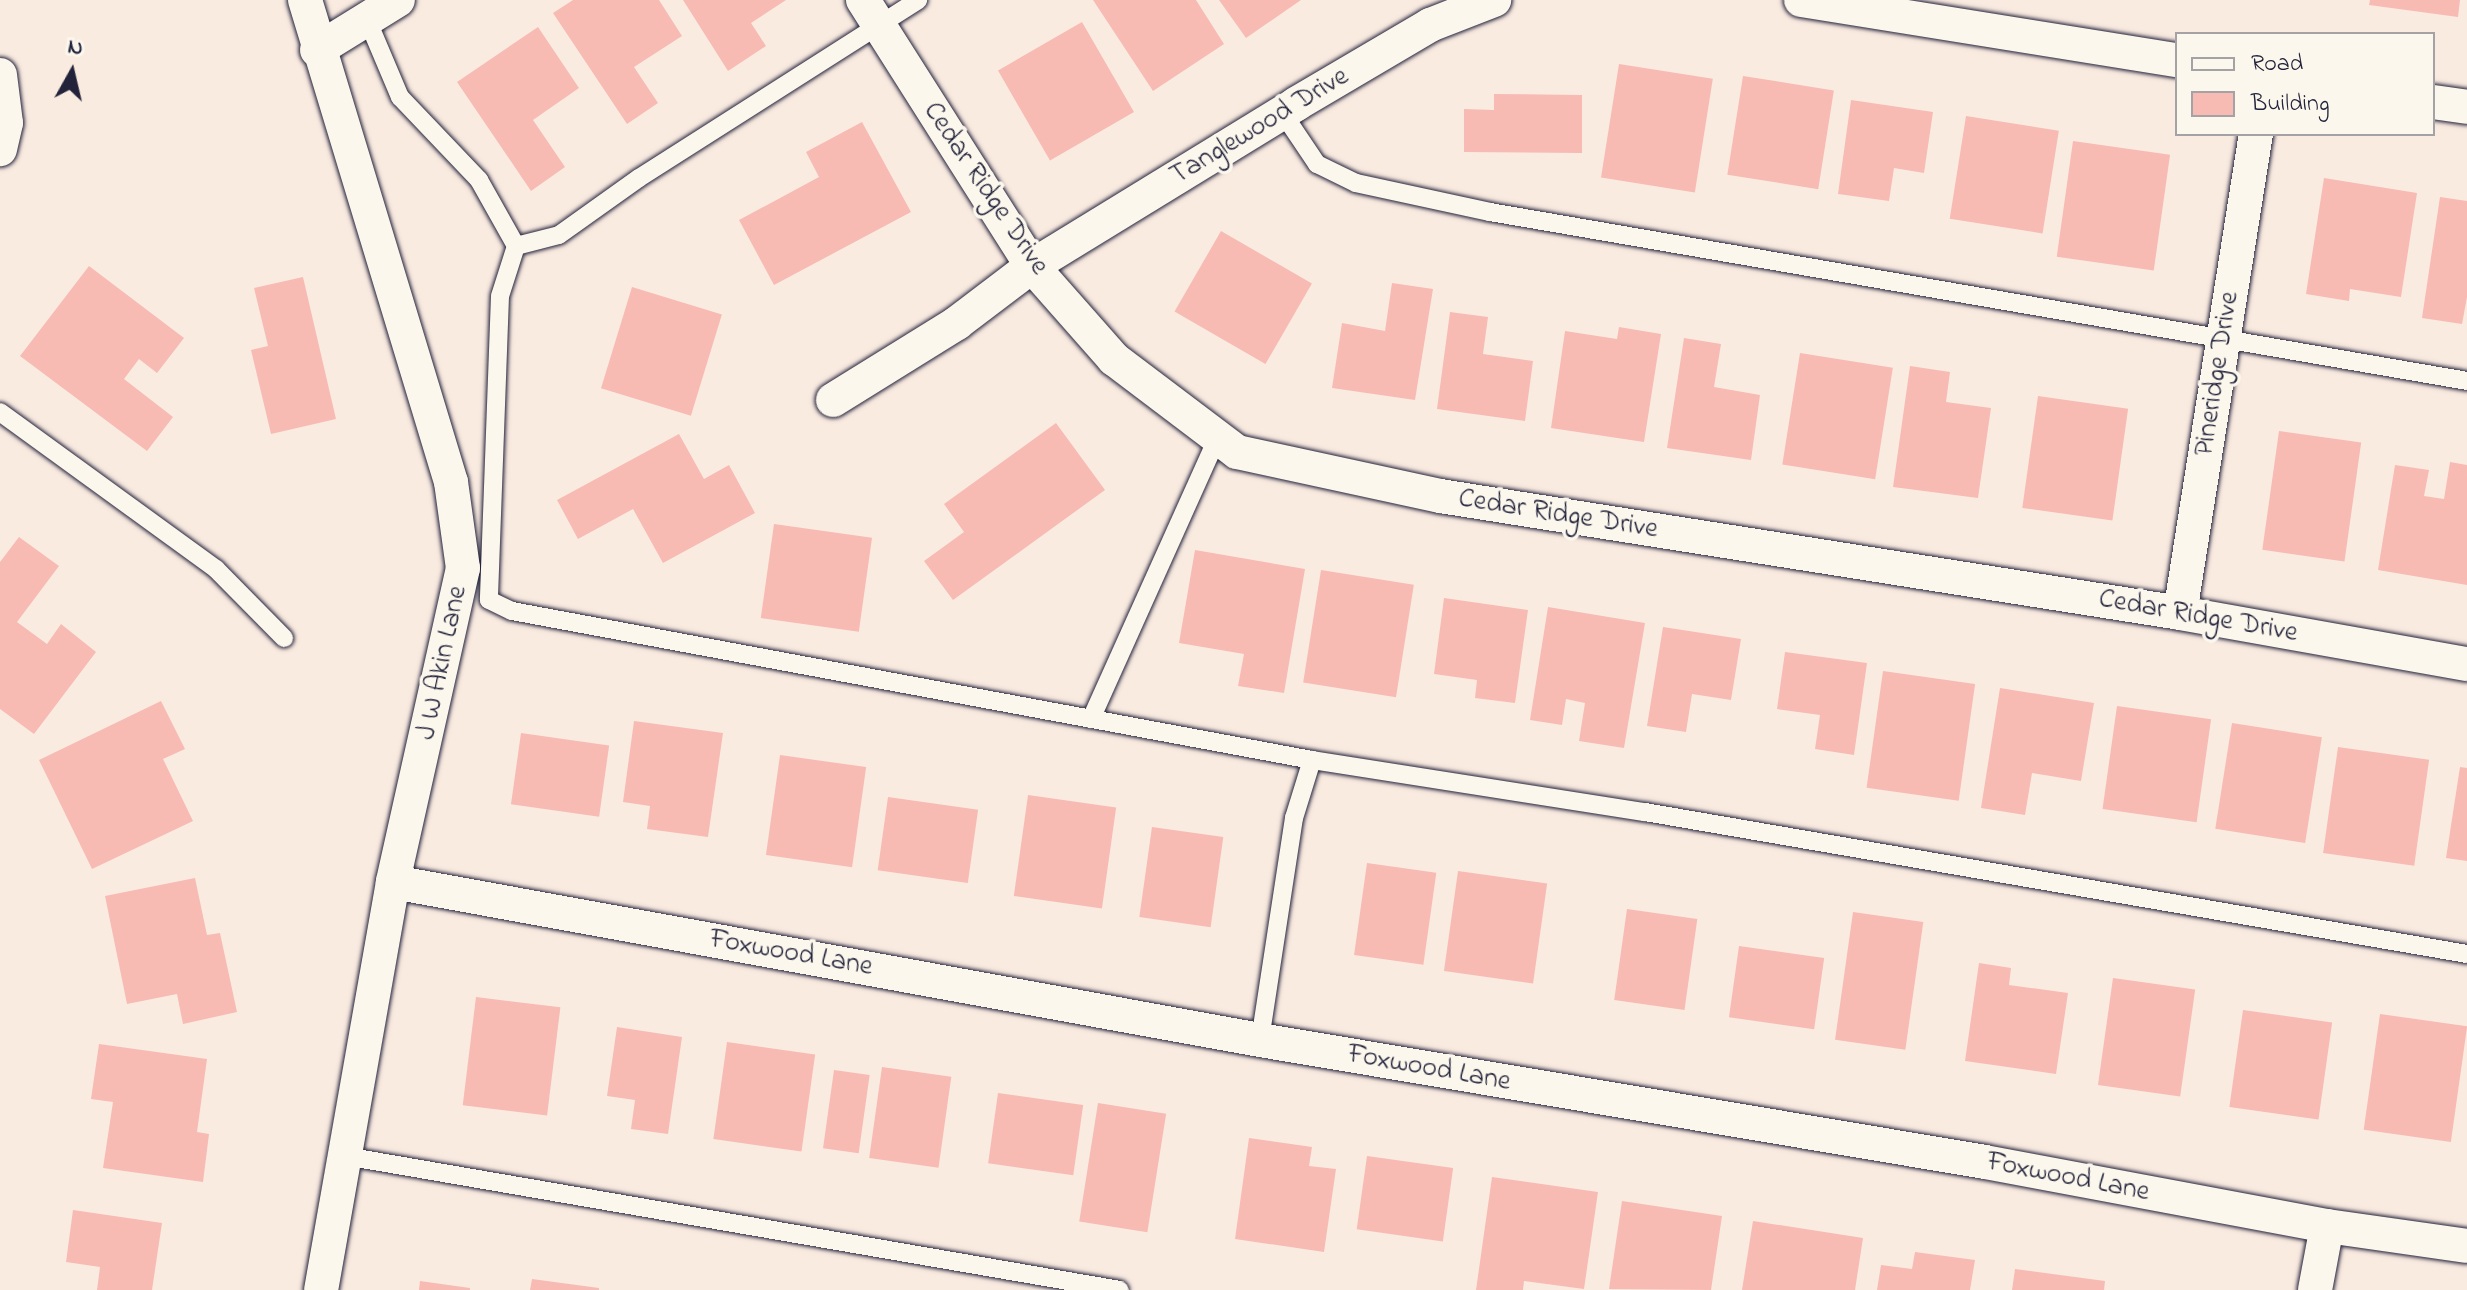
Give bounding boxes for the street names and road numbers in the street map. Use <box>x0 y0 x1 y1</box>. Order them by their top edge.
street label: Tanglewood Drive <box>1165 61 1355 193</box>
street label: Cedar Ridge Drive <box>915 96 1055 282</box>
street label: Pineridge Drive <box>2188 289 2248 459</box>
street label: Cedar Ridge Drive <box>1456 483 1660 547</box>
street label: J W Akin Lane <box>410 583 476 743</box>
street label: Cedar Ridge Drive <box>2096 583 2300 651</box>
street label: Foxwood Lane <box>707 923 875 985</box>
street label: Foxwood Lane <box>1345 1038 1513 1100</box>
street label: Foxwood Lane <box>1984 1146 2152 1210</box>

